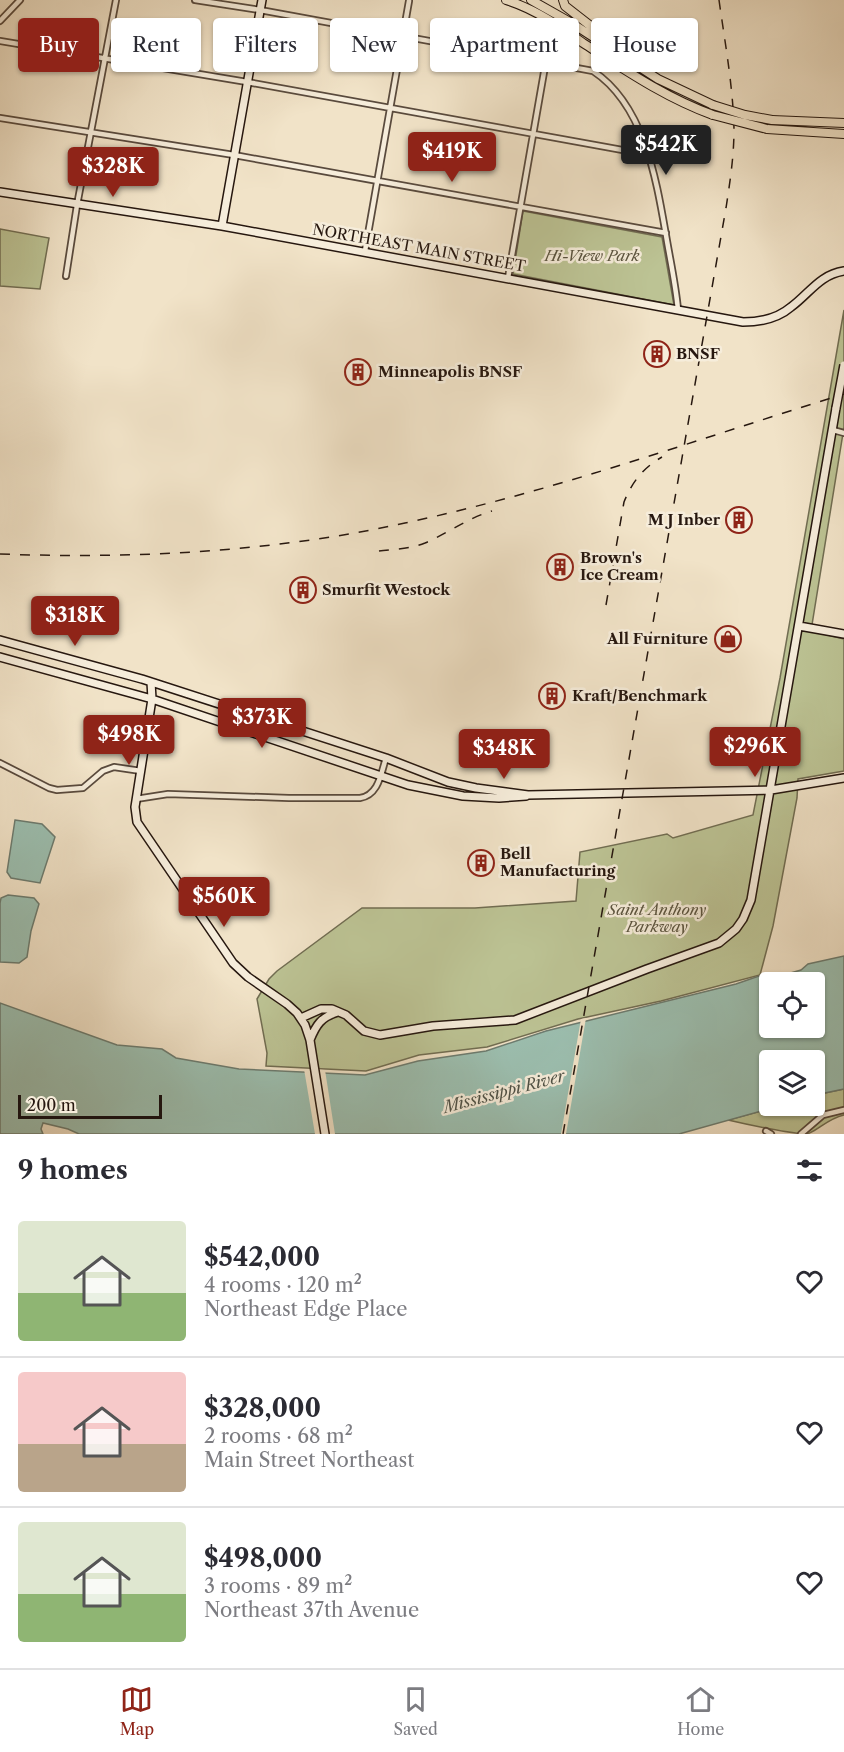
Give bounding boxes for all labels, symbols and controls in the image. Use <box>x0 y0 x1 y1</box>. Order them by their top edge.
chip: Buy <box>18 18 99 72</box>
chip: Rent <box>111 18 201 72</box>
chip: Filters <box>213 18 318 72</box>
chip: New <box>330 18 418 72</box>
chip: Apartment <box>430 18 579 72</box>
chip: House <box>591 18 698 72</box>
pin: $542K <box>624 125 708 176</box>
pin: $419K <box>410 132 494 183</box>
text: $542K <box>635 132 697 156</box>
text: $419K <box>422 139 482 163</box>
pin: $328K <box>71 147 155 198</box>
text: $328K <box>82 154 144 178</box>
street label: NORTHEAST MAIN STREET <box>311 219 528 276</box>
park label: Hi-View Park <box>543 246 640 265</box>
building icon: BNSF <box>642 339 672 369</box>
place label: BNSF <box>676 344 720 363</box>
building icon: Minneapolis BNSF <box>343 357 373 387</box>
place label: Minneapolis BNSF <box>378 362 522 381</box>
building icon: M J Inber <box>724 505 754 535</box>
place label: M J Inber <box>648 510 721 529</box>
place label: Brown's Ice Cream <box>580 548 659 584</box>
building icon: Brown's Ice Cream <box>545 552 575 582</box>
building icon: Smurfit Westock <box>288 575 318 605</box>
place label: Smurfit Westock <box>322 580 451 599</box>
pin: $318K <box>33 596 117 647</box>
text: $318K <box>45 603 105 627</box>
shop icon: All Furniture <box>713 624 743 654</box>
place label: All Furniture <box>606 629 708 648</box>
building icon: Kraft/Benchmark <box>537 681 567 711</box>
place label: Kraft/Benchmark <box>572 686 708 705</box>
pin: $373K <box>220 698 304 749</box>
text: $373K <box>232 705 292 729</box>
pin: $498K <box>87 715 171 766</box>
text: $498K <box>97 722 161 746</box>
pin: $296K <box>713 727 797 778</box>
pin: $348K <box>462 729 546 780</box>
text: $296K <box>724 734 786 758</box>
text: $348K <box>473 736 535 760</box>
place label: Bell Manufacturing <box>500 844 616 880</box>
building icon: Bell Manufacturing <box>466 848 496 878</box>
pin: $560K <box>182 877 266 928</box>
text: $560K <box>193 884 255 908</box>
park label: Saint Anthony Parkway <box>607 900 707 936</box>
map controls <box>759 972 825 1116</box>
button: locate <box>759 972 825 1038</box>
button: layers <box>759 1050 825 1116</box>
water label: Mississippi River <box>439 1065 568 1117</box>
scale bar <box>18 1092 162 1120</box>
text: 200 m <box>27 1095 76 1115</box>
text: 9 homes <box>18 1154 128 1186</box>
icon: filters <box>793 1154 826 1187</box>
text: $542,000 <box>204 1241 320 1273</box>
icon: home <box>66 1245 138 1317</box>
icon: heart <box>793 1265 826 1298</box>
text: 4 rooms · 120 m² <box>204 1273 362 1297</box>
text: Northeast Edge Place <box>204 1297 407 1321</box>
text: $328,000 <box>204 1392 321 1424</box>
icon: home <box>66 1396 138 1468</box>
icon: heart <box>793 1416 826 1449</box>
text: 2 rooms · 68 m² <box>204 1424 353 1448</box>
text: Main Street Northeast <box>204 1448 414 1472</box>
text: $498,000 <box>204 1542 322 1574</box>
icon: home <box>66 1546 138 1618</box>
icon: heart <box>793 1566 826 1599</box>
text: 3 rooms · 89 m² <box>204 1574 352 1598</box>
text: Northeast 37th Avenue <box>204 1598 419 1622</box>
tab: Map <box>120 1683 154 1739</box>
tab: Saved <box>393 1683 438 1739</box>
tab: Home <box>677 1683 724 1739</box>

